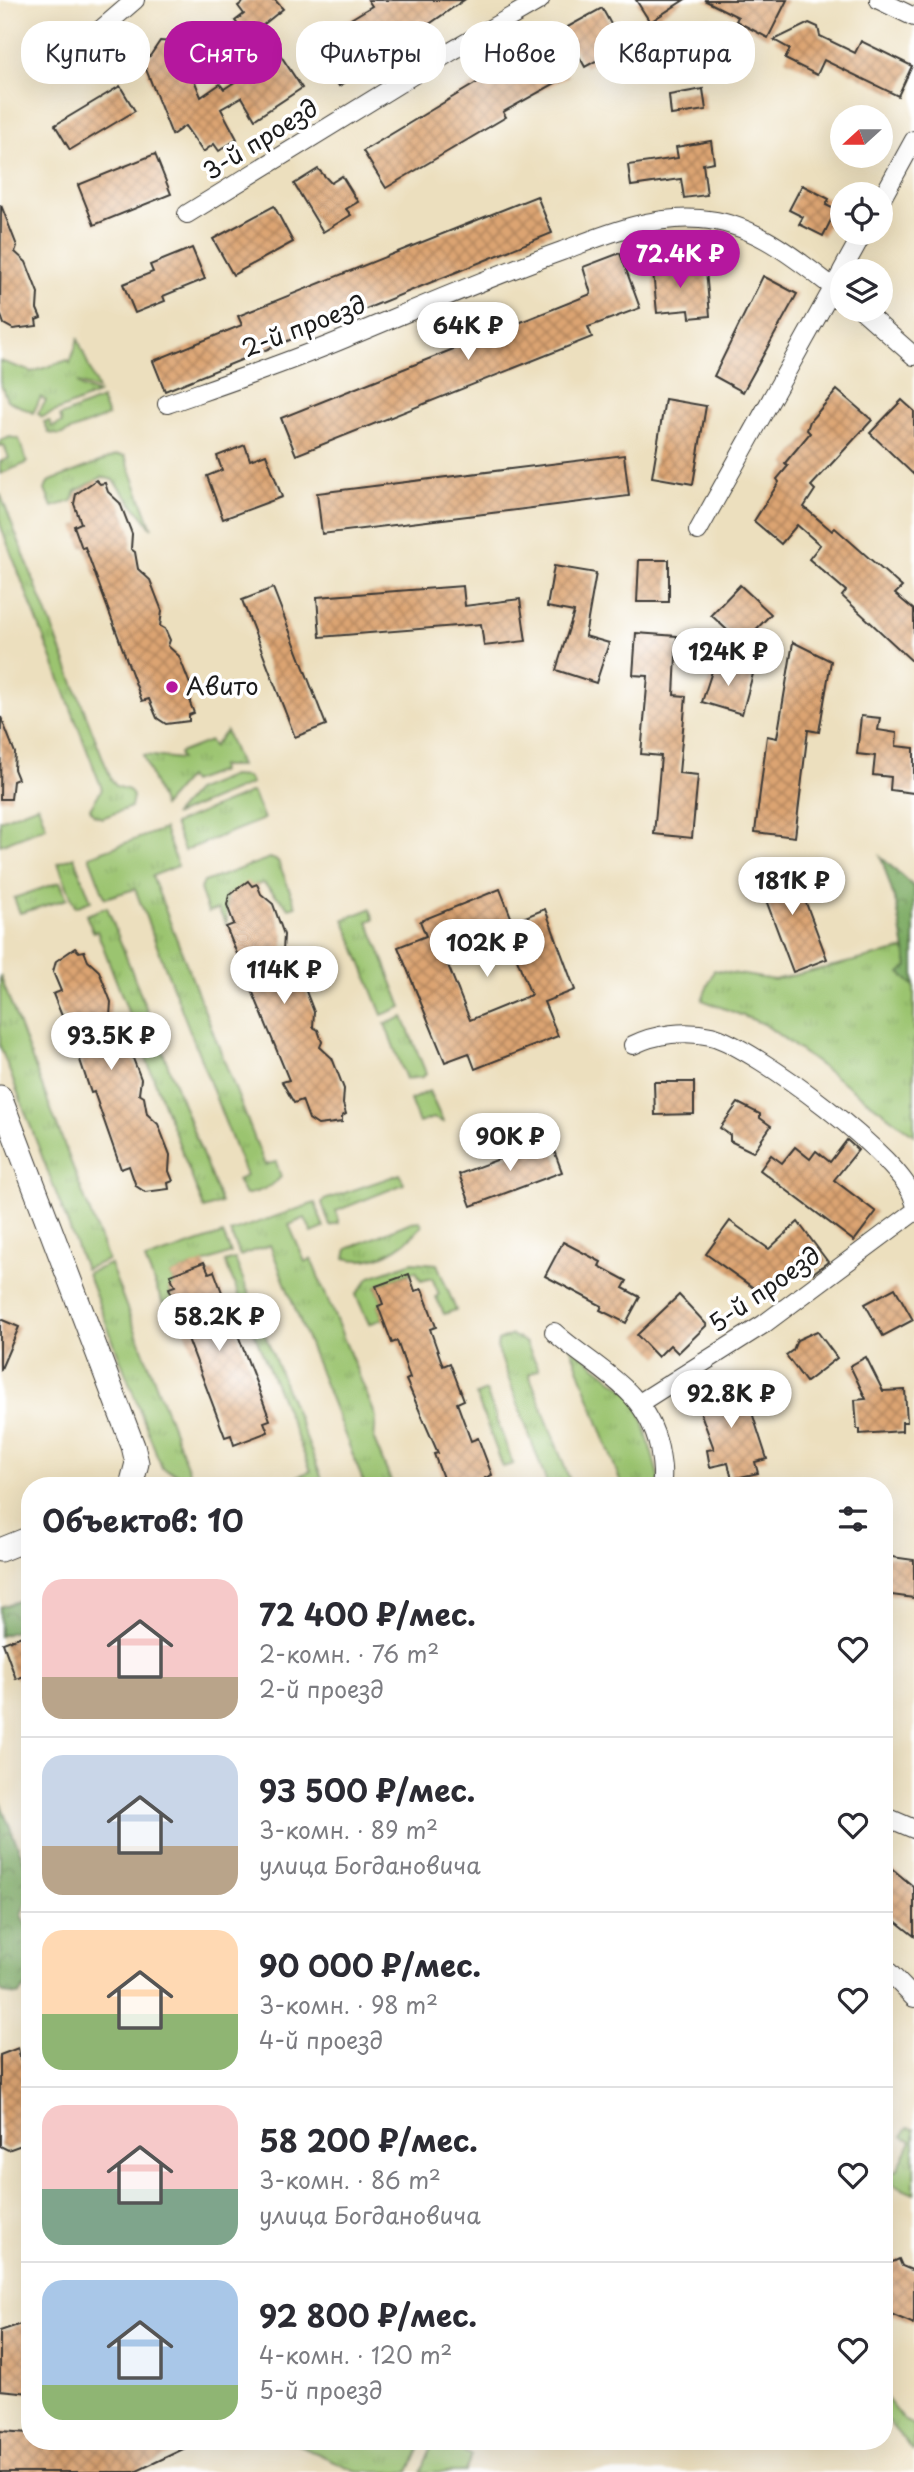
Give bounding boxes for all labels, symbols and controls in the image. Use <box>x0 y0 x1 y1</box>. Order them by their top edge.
chip: Купить <box>21 21 150 84</box>
chip: Снять <box>164 21 282 84</box>
chip: Фильтры <box>296 21 446 84</box>
chip: Новое <box>460 21 580 84</box>
chip: Квартира <box>594 21 755 84</box>
street label: 3-й проезд <box>196 89 324 188</box>
north arrow <box>830 105 892 168</box>
map controls <box>830 105 893 322</box>
button: locate <box>830 182 893 245</box>
pin: 72.4K ₽ <box>615 230 745 290</box>
text: 72.4K ₽ <box>636 235 724 270</box>
button: layers <box>830 259 893 322</box>
street label: 2-й проезд <box>236 285 371 365</box>
pin: 64K ₽ <box>419 302 517 362</box>
text: 64K ₽ <box>433 307 503 342</box>
pin: 124K ₽ <box>671 628 785 688</box>
text: 124K ₽ <box>688 633 768 668</box>
place label: Авито <box>186 667 258 703</box>
marker: Авито <box>164 679 180 695</box>
pin: 181K ₽ <box>735 858 849 917</box>
text: 181K ₽ <box>754 862 830 897</box>
pin: 102K ₽ <box>430 920 544 979</box>
text: 102K ₽ <box>446 924 528 959</box>
pin: 114K ₽ <box>227 946 341 1006</box>
text: 114K ₽ <box>246 951 322 986</box>
pin: 93.5K ₽ <box>46 1012 176 1072</box>
text: 93.5K ₽ <box>67 1017 155 1052</box>
pin: 90K ₽ <box>461 1114 559 1173</box>
text: 90K ₽ <box>475 1118 545 1153</box>
street label: 5-й проезд <box>701 1237 827 1340</box>
pin: 58.2K ₽ <box>154 1294 284 1353</box>
text: 58.2K ₽ <box>173 1298 265 1333</box>
pin: 92.8K ₽ <box>666 1370 796 1430</box>
text: 92.8K ₽ <box>687 1375 775 1410</box>
text: Объектов: 10 <box>42 1497 244 1542</box>
icon: filters <box>834 1500 872 1538</box>
text: 72 400 ₽/мес. <box>259 1591 476 1636</box>
icon: home <box>98 1607 182 1691</box>
icon: heart <box>834 1630 872 1668</box>
text: 2-комн. · 76 m² <box>259 1636 439 1671</box>
text: 2-й проезд <box>259 1671 384 1706</box>
text: 93 500 ₽/мес. <box>259 1767 475 1812</box>
icon: home <box>98 1783 182 1867</box>
icon: heart <box>834 1806 872 1844</box>
text: 3-комн. · 89 m² <box>259 1812 438 1847</box>
text: улица Богдановича <box>259 1847 481 1882</box>
text: 90 000 ₽/мес. <box>259 1942 481 1987</box>
icon: home <box>98 1958 182 2042</box>
icon: heart <box>834 1981 872 2019</box>
text: 3-комн. · 98 m² <box>259 1987 438 2022</box>
text: 4-й проезд <box>259 2022 383 2057</box>
text: 58 200 ₽/мес. <box>259 2117 478 2162</box>
icon: home <box>98 2133 182 2217</box>
icon: heart <box>834 2156 872 2194</box>
text: 3-комн. · 86 m² <box>259 2162 441 2197</box>
text: улица Богдановича <box>259 2197 481 2232</box>
text: 92 800 ₽/мес. <box>259 2292 477 2337</box>
icon: home <box>98 2308 182 2392</box>
icon: heart <box>834 2331 872 2369</box>
text: 4-комн. · 120 m² <box>259 2337 452 2372</box>
text: 5-й проезд <box>259 2372 383 2407</box>

